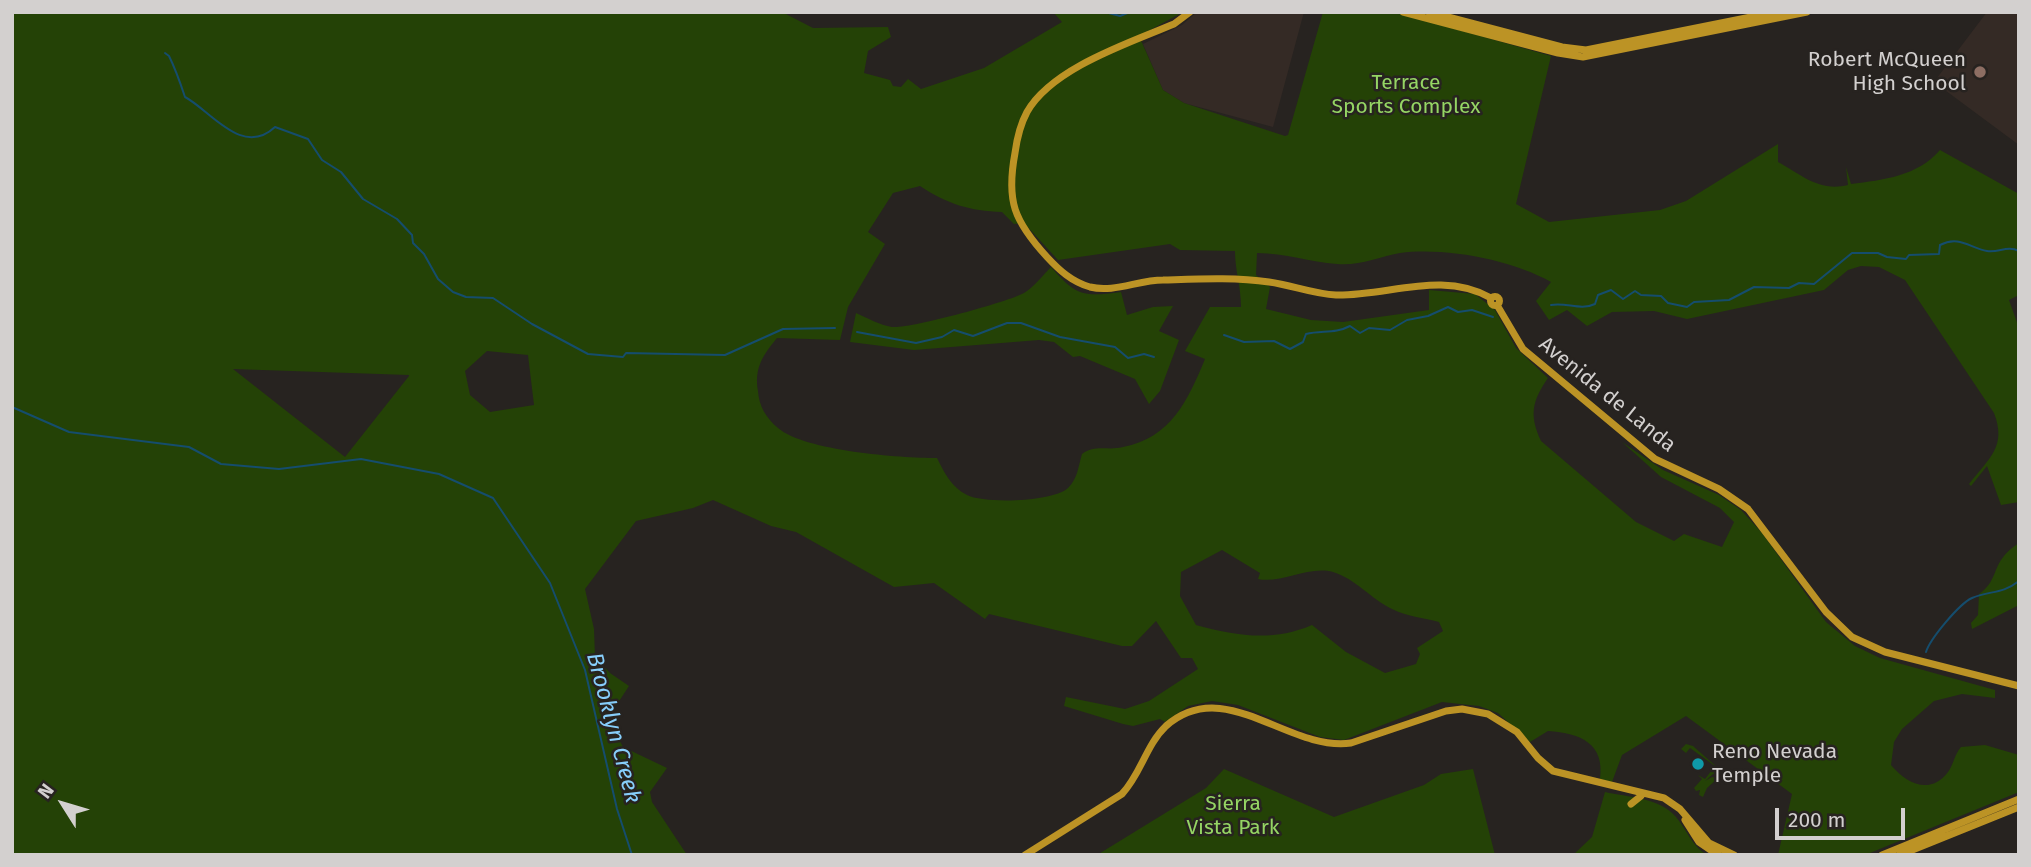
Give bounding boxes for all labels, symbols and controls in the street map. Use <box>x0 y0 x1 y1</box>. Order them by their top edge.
place label: Robert McQueen High School <box>1808 47 1966 97</box>
marker: Robert McQueen High School <box>1972 64 1988 80</box>
park label: Terrace Sports Complex <box>1332 70 1480 120</box>
street label: Avenida de Landa <box>1533 332 1681 458</box>
water label: Brooklyn Creek <box>580 650 646 806</box>
place label: Reno Nevada Temple <box>1712 739 1837 789</box>
marker: Reno Nevada Temple <box>1690 756 1706 772</box>
north arrow <box>28 769 98 839</box>
text: N <box>33 779 59 803</box>
park label: Sierra Vista Park <box>1186 791 1280 841</box>
scale bar <box>1779 794 1909 838</box>
text: 200 m <box>1788 807 1845 833</box>

